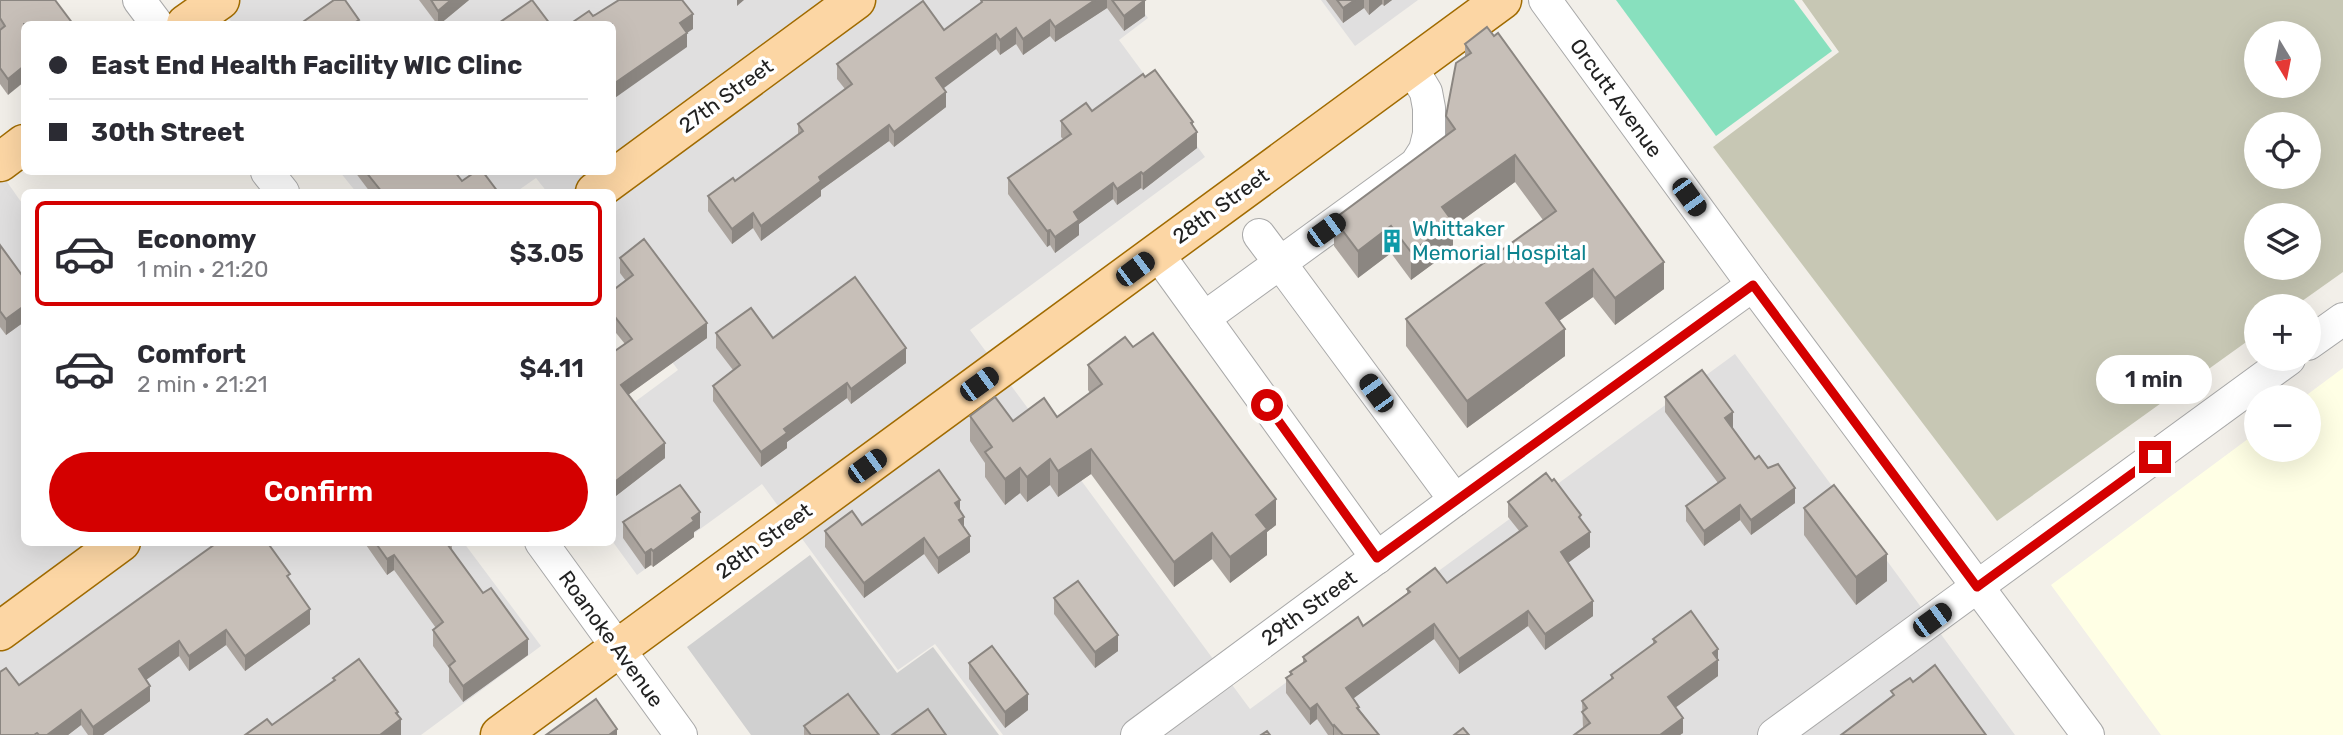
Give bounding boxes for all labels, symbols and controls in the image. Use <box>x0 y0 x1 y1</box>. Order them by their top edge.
north arrow <box>2244 21 2320 98</box>
map controls <box>2244 21 2321 462</box>
street label: Orcutt Avenue <box>1565 33 1668 162</box>
text: East End Health Facility WIC Clinc <box>91 50 522 81</box>
street label: 27th Street <box>674 53 778 138</box>
button: locate <box>2244 112 2321 189</box>
text: 30th Street <box>91 117 244 148</box>
street label: 28th Street <box>1168 162 1274 249</box>
car <box>1669 174 1710 220</box>
button: layers <box>2244 203 2321 280</box>
car <box>1303 209 1350 251</box>
place label: Whittaker Memorial Hospital <box>1412 216 1586 265</box>
icon: car <box>53 222 116 285</box>
text: Economy <box>137 224 256 255</box>
building icon: Whittaker Memorial Hospital <box>1378 227 1406 255</box>
text: $3.05 <box>509 238 584 269</box>
car <box>1112 248 1159 290</box>
text: 1 min · 21:20 <box>137 255 269 283</box>
button: + <box>2244 294 2321 371</box>
icon: car <box>53 337 116 400</box>
text: Comfort <box>137 339 246 370</box>
text: $4.11 <box>519 353 584 384</box>
callout: 1 min <box>2097 356 2213 405</box>
car <box>956 363 1003 405</box>
text: 1 min <box>2125 365 2183 393</box>
text: 2 min · 21:21 <box>137 370 268 398</box>
car <box>1356 370 1397 416</box>
button: − <box>2244 385 2321 462</box>
route start <box>1251 389 1283 421</box>
route end <box>2139 441 2171 473</box>
car <box>844 445 891 487</box>
button: Confirm <box>49 452 588 532</box>
street label: 28th Street <box>711 497 817 584</box>
street label: 29th Street <box>1256 565 1361 651</box>
street label: Roanoke Avenue <box>554 566 669 712</box>
car <box>1909 599 1956 641</box>

